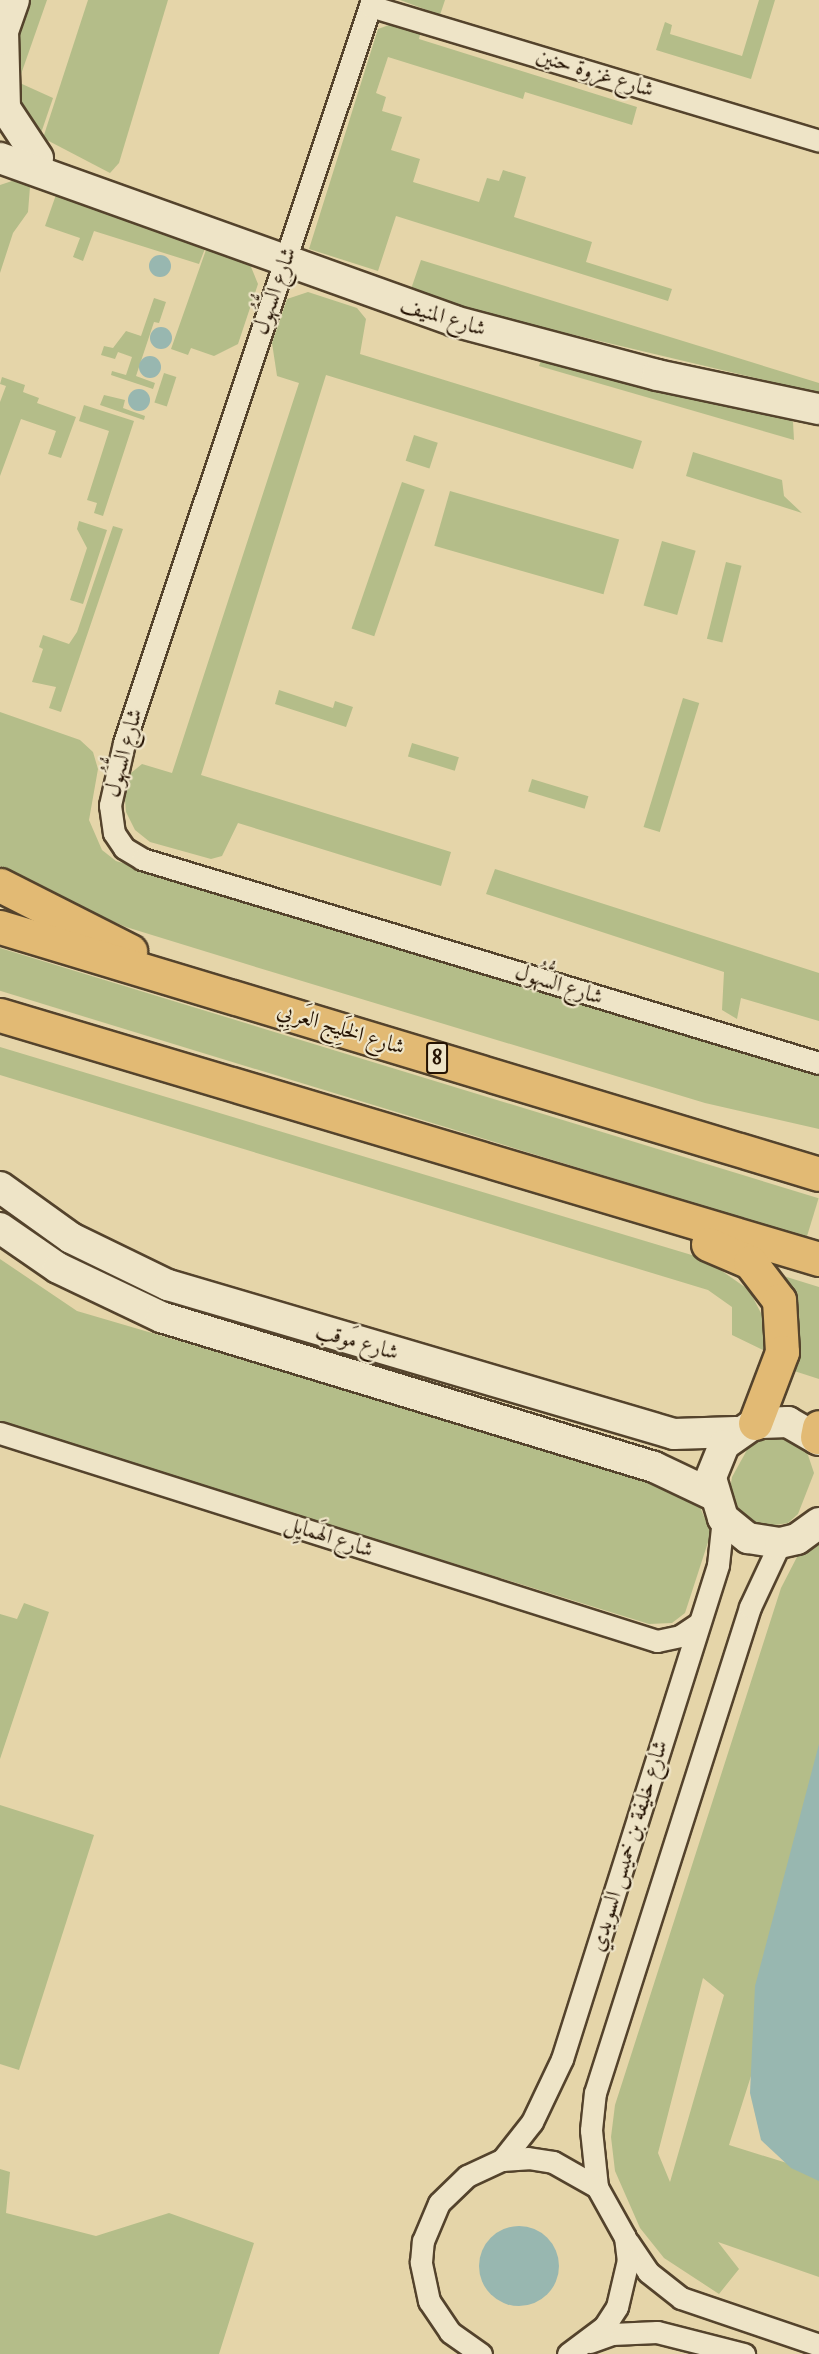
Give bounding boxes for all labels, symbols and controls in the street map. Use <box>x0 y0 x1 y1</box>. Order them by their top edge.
street label: شارع غزوة حنين <box>533 43 657 103</box>
street label: شارع السُّهُول <box>248 244 302 338</box>
street label: شارع المنيف <box>397 291 489 343</box>
street label: شارع السُّهُول <box>100 706 148 800</box>
street label: شارع السُّهُول <box>512 959 606 1011</box>
street label: شارع الخَلِيج العَربِي <box>274 997 408 1061</box>
road number: 8 <box>425 1040 449 1076</box>
street label: شارع مَوقب <box>313 1318 401 1366</box>
street label: شارع الهَمايِل <box>281 1510 377 1564</box>
street label: شارع خليفة بن خميس السويدي <box>584 1737 674 1955</box>

